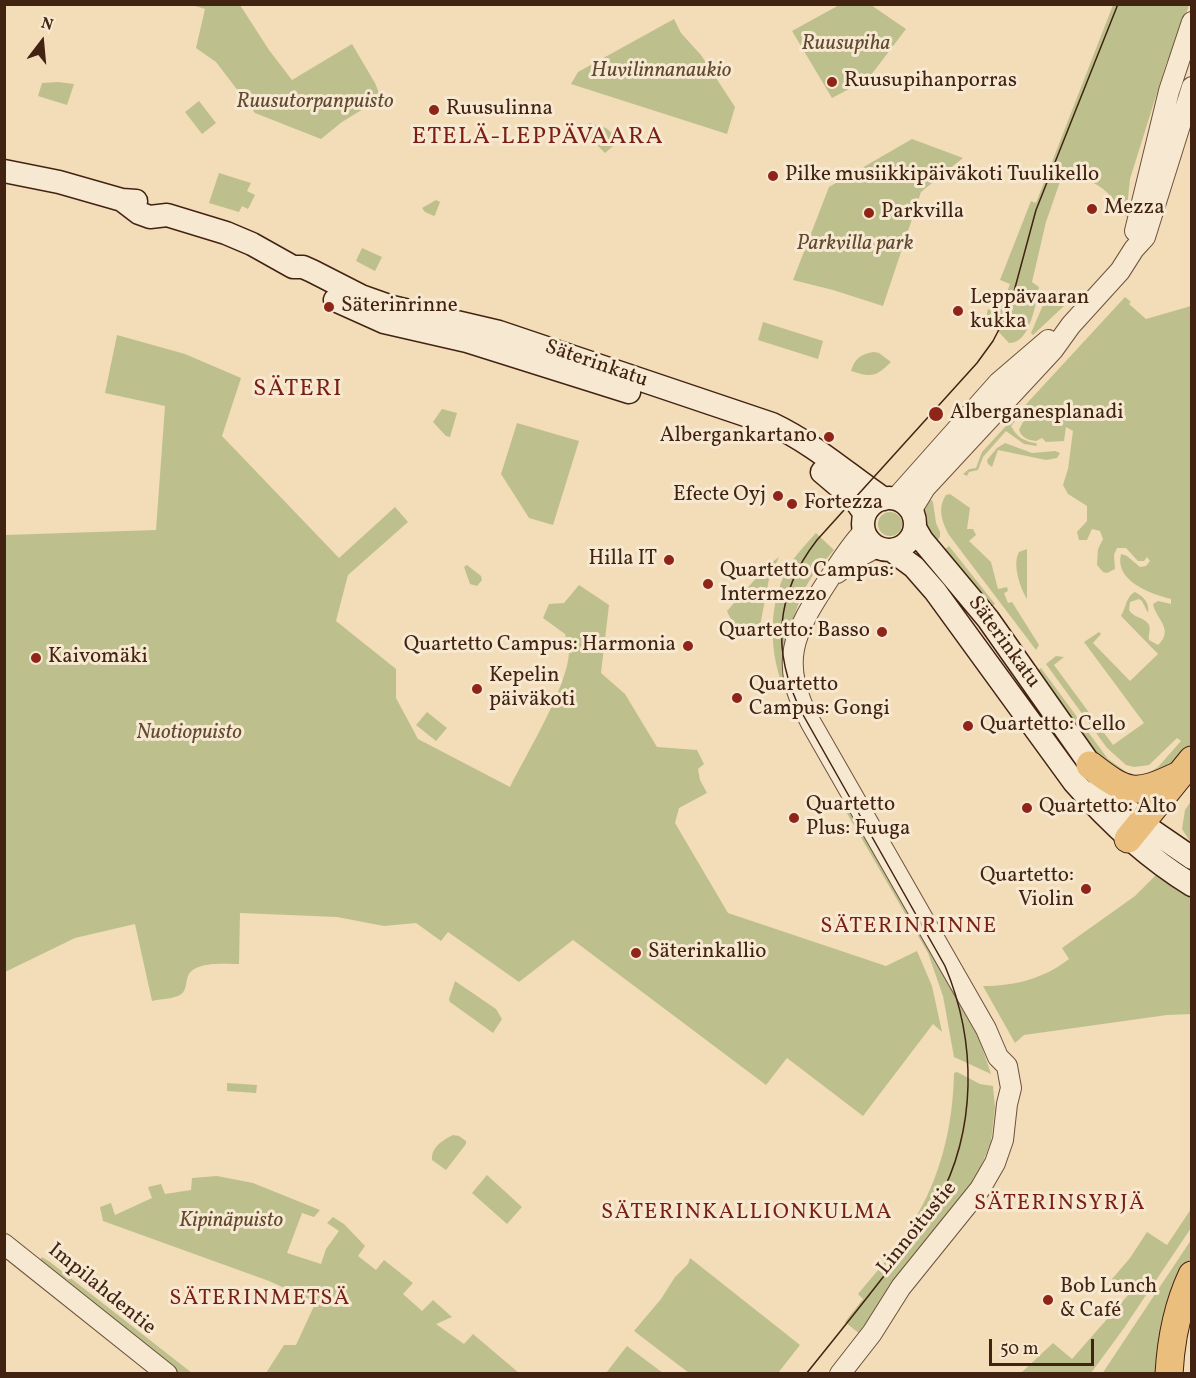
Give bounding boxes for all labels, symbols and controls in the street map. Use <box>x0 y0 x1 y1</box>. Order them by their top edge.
north arrow <box>12 12 72 72</box>
text: N <box>38 13 56 37</box>
park label: Ruusupiha <box>802 32 890 58</box>
park label: Huvilinnanaukio <box>591 59 731 85</box>
place label: Ruusupihanporras <box>844 69 1017 95</box>
marker: Ruusupihanporras <box>825 75 839 89</box>
park label: Ruusutorpanpuisto <box>236 90 394 116</box>
place label: Ruusulinna <box>446 97 553 123</box>
marker: Ruusulinna <box>427 103 441 117</box>
district label: ETELÄ-LEPPÄVAARA <box>412 125 664 153</box>
place label: Pilke musiikkipäiväkoti Tuulikello <box>785 163 1099 189</box>
marker: Pilke musiikkipäiväkoti Tuulikello <box>766 169 780 183</box>
place label: Mezza <box>1104 196 1165 222</box>
place label: Parkvilla <box>881 200 964 226</box>
marker: Mezza <box>1085 202 1099 216</box>
marker: Parkvilla <box>862 206 876 220</box>
park label: Parkvilla park <box>797 232 913 258</box>
place label: Leppävaaran kukka <box>970 286 1089 336</box>
place label: Säterinrinne <box>341 294 458 320</box>
marker: Säterinrinne <box>322 300 336 314</box>
marker: Leppävaaran kukka <box>951 304 965 318</box>
street label: Säterinkatu <box>541 336 651 394</box>
district label: SÄTERI <box>253 377 343 405</box>
place label: Alberganesplanadi <box>950 401 1124 427</box>
marker: Alberganesplanadi <box>927 405 945 423</box>
place label: Albergankartano <box>660 424 817 450</box>
marker: Albergankartano <box>822 430 836 444</box>
place label: Efecte Oyj <box>673 483 766 509</box>
marker: Efecte Oyj <box>771 489 785 503</box>
place label: Fortezza <box>804 491 883 517</box>
marker: Fortezza <box>785 497 799 511</box>
place label: Hilla IT <box>588 547 657 573</box>
marker: Hilla IT <box>662 553 676 567</box>
place label: Quartetto Campus: Intermezzo <box>720 559 894 609</box>
marker: Quartetto Campus: Intermezzo <box>701 577 715 591</box>
street label: Säterinkatu <box>961 592 1045 694</box>
place label: Quartetto: Basso <box>719 619 870 645</box>
marker: Quartetto: Basso <box>875 625 889 639</box>
place label: Quartetto Campus: Harmonia <box>404 633 676 659</box>
marker: Quartetto Campus: Harmonia <box>681 639 695 653</box>
place label: Kaivomäki <box>48 645 148 671</box>
marker: Kaivomäki <box>29 651 43 665</box>
place label: Kepelin päiväkoti <box>489 664 575 714</box>
place label: Quartetto Campus: Gongi <box>749 673 890 723</box>
marker: Kepelin päiväkoti <box>470 682 484 696</box>
marker: Quartetto Campus: Gongi <box>730 691 744 705</box>
place label: Quartetto: Cello <box>980 713 1126 739</box>
marker: Quartetto: Cello <box>961 719 975 733</box>
park label: Nuotiopuisto <box>136 721 242 747</box>
place label: Quartetto Plus: Fuuga <box>806 793 910 843</box>
place label: Quartetto: Alto <box>1039 795 1177 821</box>
marker: Quartetto: Alto <box>1020 801 1034 815</box>
marker: Quartetto Plus: Fuuga <box>787 811 801 825</box>
place label: Quartetto: Violin <box>980 864 1074 914</box>
marker: Quartetto: Violin <box>1079 882 1093 896</box>
district label: SÄTERINRINNE <box>820 915 998 941</box>
place label: Säterinkallio <box>648 940 766 966</box>
marker: Säterinkallio <box>629 946 643 960</box>
street label: Linnoitustie <box>873 1177 963 1281</box>
district label: SÄTERINSYRJÄ <box>974 1192 1146 1218</box>
district label: SÄTERINKALLIONKULMA <box>601 1201 893 1227</box>
park label: Kipinäpuisto <box>179 1209 283 1235</box>
street label: Impilahdentie <box>42 1239 160 1341</box>
place label: Bob Lunch & Café <box>1060 1275 1157 1325</box>
district label: SÄTERINMETSÄ <box>169 1287 351 1313</box>
marker: Bob Lunch & Café <box>1041 1293 1055 1307</box>
scale bar <box>992 1327 1097 1365</box>
text: 50 m <box>1000 1337 1039 1362</box>

